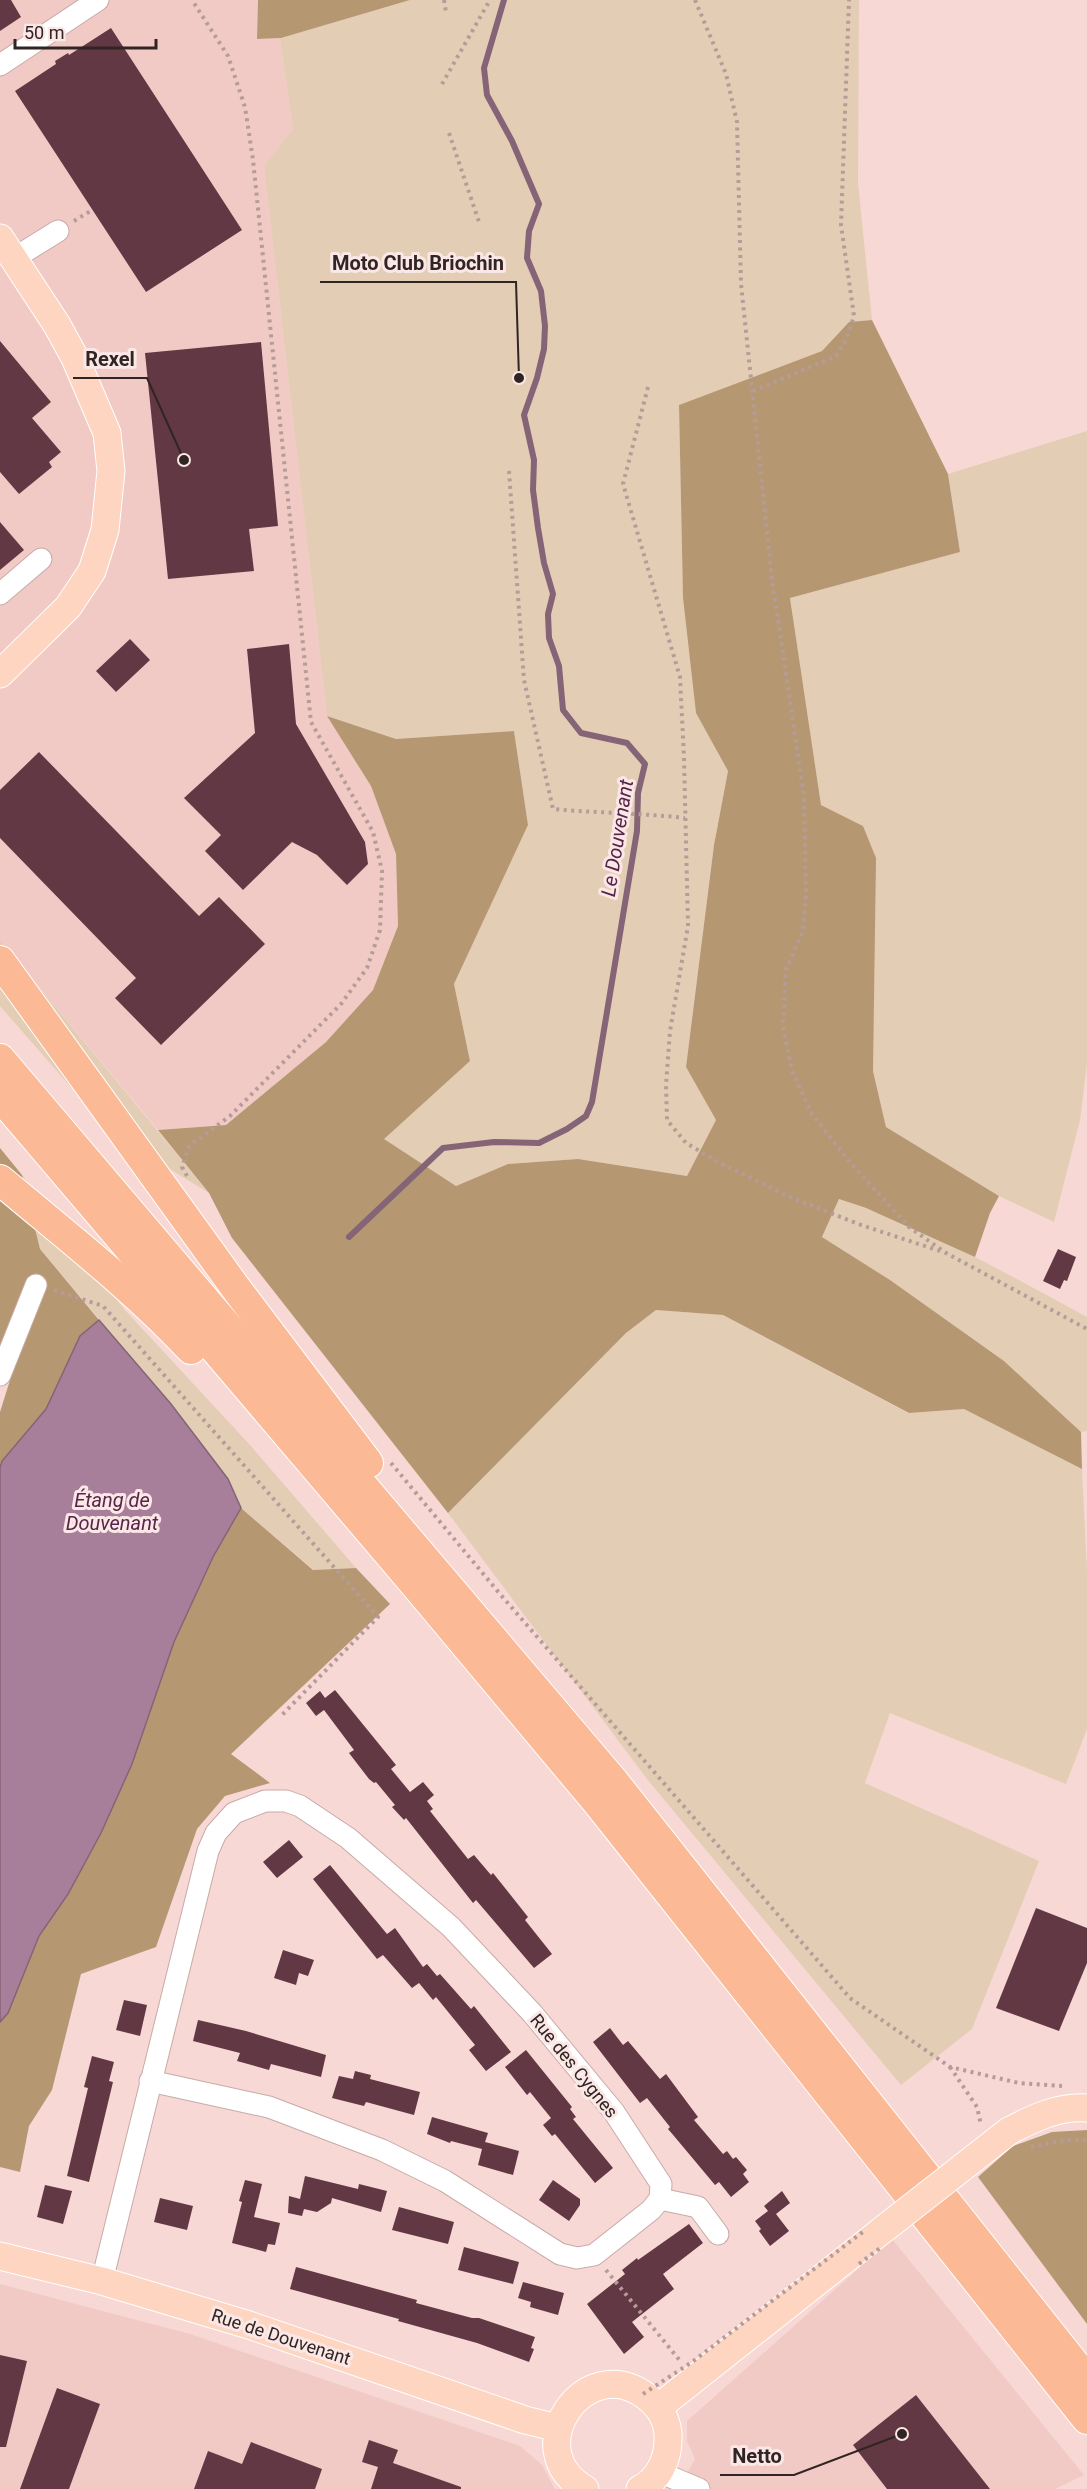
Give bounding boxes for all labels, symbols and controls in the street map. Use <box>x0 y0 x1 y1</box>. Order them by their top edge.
scale bar <box>15 12 156 50</box>
text: 50 m <box>24 22 64 43</box>
callout: Moto Club Briochin <box>320 244 516 282</box>
text: Moto Club Briochin <box>332 251 504 275</box>
callout: Rexel <box>73 340 147 378</box>
text: Rexel <box>85 347 135 371</box>
water label: Le Douvenant <box>596 777 638 898</box>
water label: Étang de Douvenant <box>66 1488 159 1535</box>
street label: Rue des Cygnes <box>526 2010 623 2122</box>
street label: Rue de Douvenant <box>209 2304 353 2369</box>
callout: Netto <box>720 2437 794 2475</box>
text: Netto <box>732 2444 782 2468</box>

